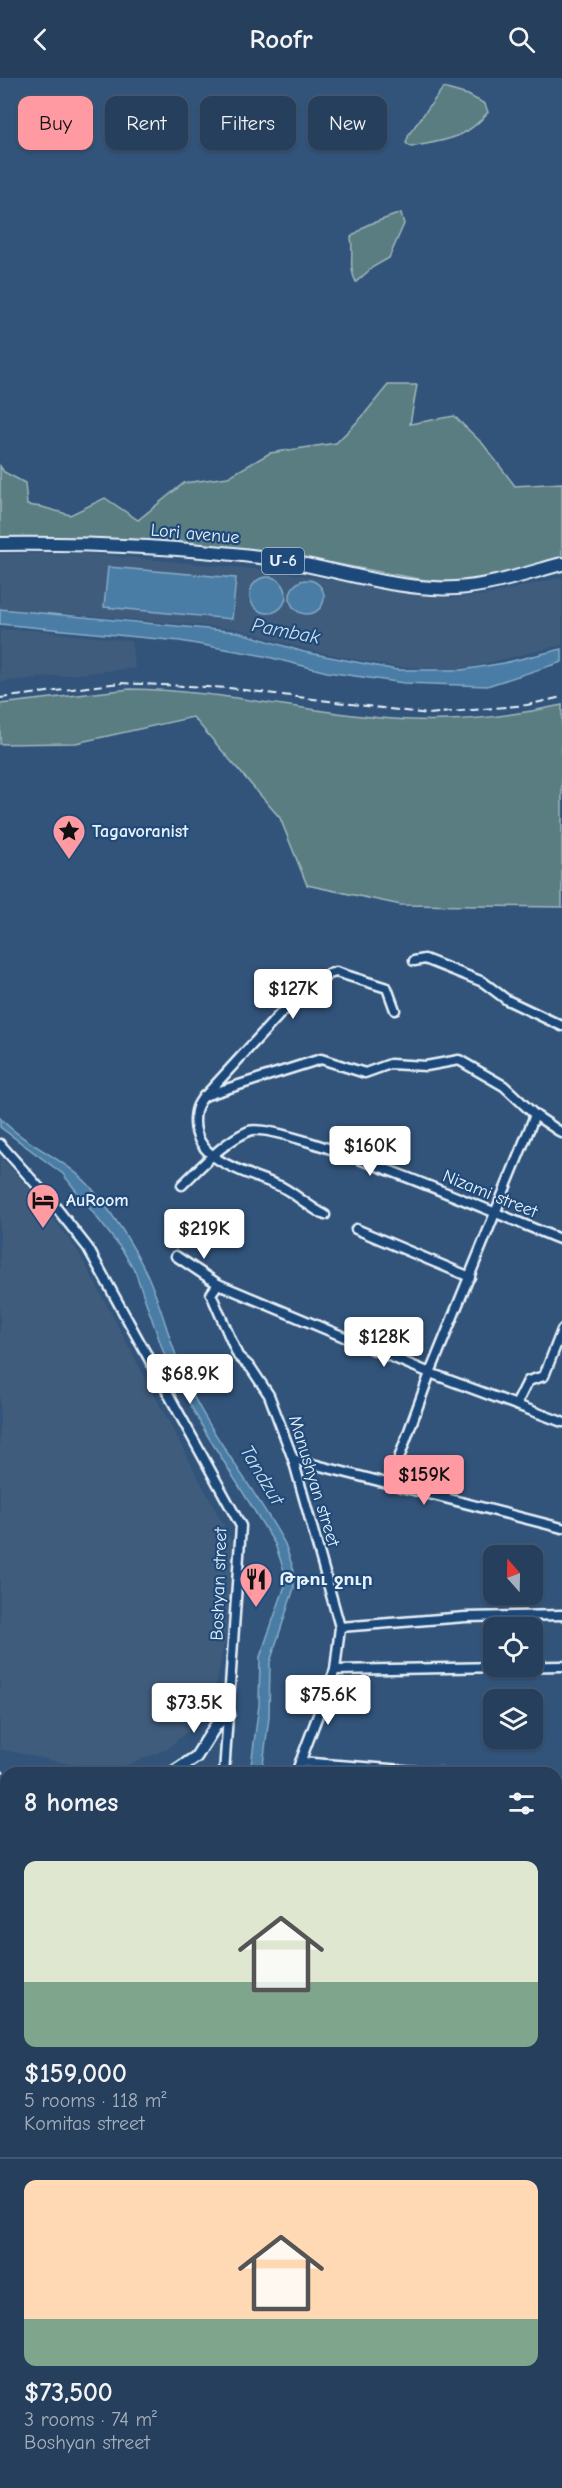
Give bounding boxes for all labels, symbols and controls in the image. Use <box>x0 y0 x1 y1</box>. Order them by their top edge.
icon: back <box>24 23 57 56</box>
icon: search <box>505 23 538 56</box>
text: Roofr <box>249 24 313 55</box>
chip: Buy <box>18 96 93 150</box>
chip: Rent <box>105 96 188 150</box>
chip: Filters <box>200 96 296 150</box>
chip: New <box>308 96 387 150</box>
street label: Lori avenue <box>150 520 240 548</box>
road number: Մ-6 <box>262 548 304 574</box>
water label: Pambak <box>250 613 322 649</box>
place icon: Tagavoranist <box>51 813 87 860</box>
place label: Tagavoranist <box>92 821 189 842</box>
pin: $127K <box>251 969 335 1020</box>
text: $127K <box>268 977 318 1000</box>
pin: $160K <box>328 1126 412 1177</box>
text: $160K <box>343 1134 397 1157</box>
street label: Nizami street <box>440 1165 541 1223</box>
hotel icon: AuRoom <box>25 1182 61 1229</box>
place label: AuRoom <box>66 1190 129 1211</box>
pin: $219K <box>162 1209 246 1260</box>
text: $219K <box>178 1217 230 1240</box>
pin: $128K <box>342 1317 426 1368</box>
text: $128K <box>358 1325 410 1348</box>
pin: $68.9K <box>141 1354 239 1405</box>
text: $68.9K <box>161 1362 219 1385</box>
street label: Manushyan street <box>284 1413 344 1550</box>
water label: Tandzut <box>235 1441 290 1511</box>
pin: $159K <box>382 1455 466 1506</box>
text: $159K <box>398 1463 450 1486</box>
street label: Boshyan street <box>207 1526 232 1641</box>
north arrow <box>483 1545 543 1605</box>
map controls <box>483 1545 543 1749</box>
restaurant icon: Թթու ջուր <box>238 1561 274 1608</box>
place label: Թթու ջուր <box>279 1569 373 1590</box>
button: locate <box>483 1617 543 1677</box>
pin: $75.6K <box>279 1675 377 1726</box>
pin: $73.5K <box>145 1683 243 1734</box>
text: $75.6K <box>300 1683 357 1706</box>
button: layers <box>483 1689 543 1749</box>
text: $73.5K <box>166 1691 222 1714</box>
icon: filters <box>505 1787 538 1820</box>
text: 8 homes <box>24 1788 118 1818</box>
icon: home <box>227 1900 335 2008</box>
text: $159,000 <box>24 2059 127 2089</box>
text: 5 rooms · 118 m² <box>24 2089 166 2112</box>
text: Komitas street <box>24 2112 145 2135</box>
icon: home <box>227 2219 335 2327</box>
text: $73,500 <box>24 2378 113 2408</box>
text: 3 rooms · 74 m² <box>24 2408 157 2431</box>
text: Boshyan street <box>24 2431 150 2454</box>

